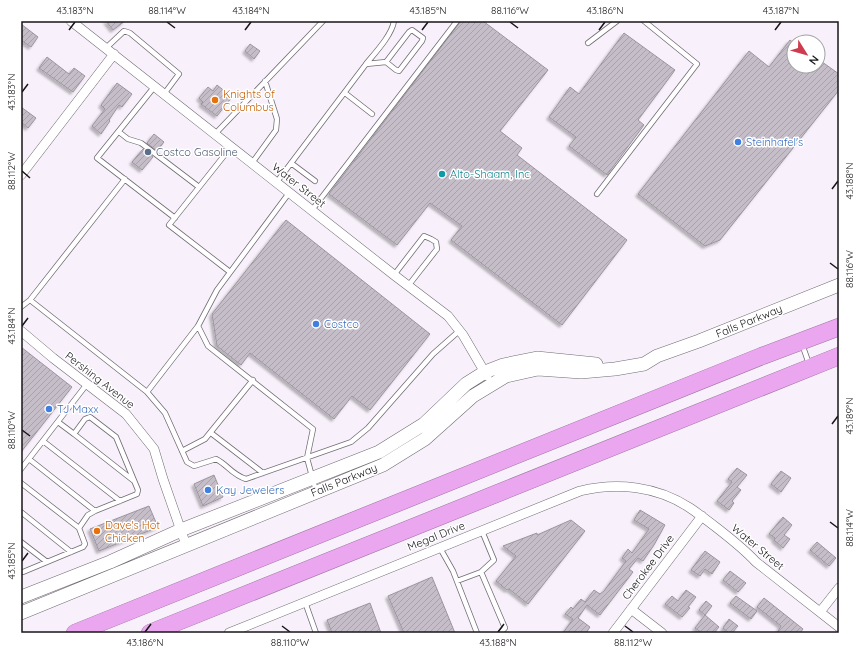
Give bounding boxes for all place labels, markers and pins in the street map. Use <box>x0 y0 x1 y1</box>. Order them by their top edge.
place label: Knights of Columbus <box>223 87 275 114</box>
marker: Knights of Columbus <box>210 95 220 105</box>
place label: Steinhafel's <box>746 135 803 149</box>
marker: Steinhafel's <box>733 137 743 147</box>
place label: Costco Gasoline <box>156 145 238 159</box>
marker: Costco Gasoline <box>143 147 153 157</box>
place label: Alto-Shaam, Inc <box>450 167 530 181</box>
marker: Alto-Shaam, Inc <box>437 169 447 179</box>
place label: Costco <box>324 317 359 331</box>
marker: Costco <box>311 319 321 329</box>
place label: TJ Maxx <box>57 402 99 416</box>
marker: TJ Maxx <box>44 404 54 414</box>
place label: Kay Jewelers <box>216 483 284 497</box>
marker: Kay Jewelers <box>203 485 213 495</box>
place label: Dave's Hot Chicken <box>105 518 160 545</box>
marker: Dave's Hot Chicken <box>92 526 102 536</box>

